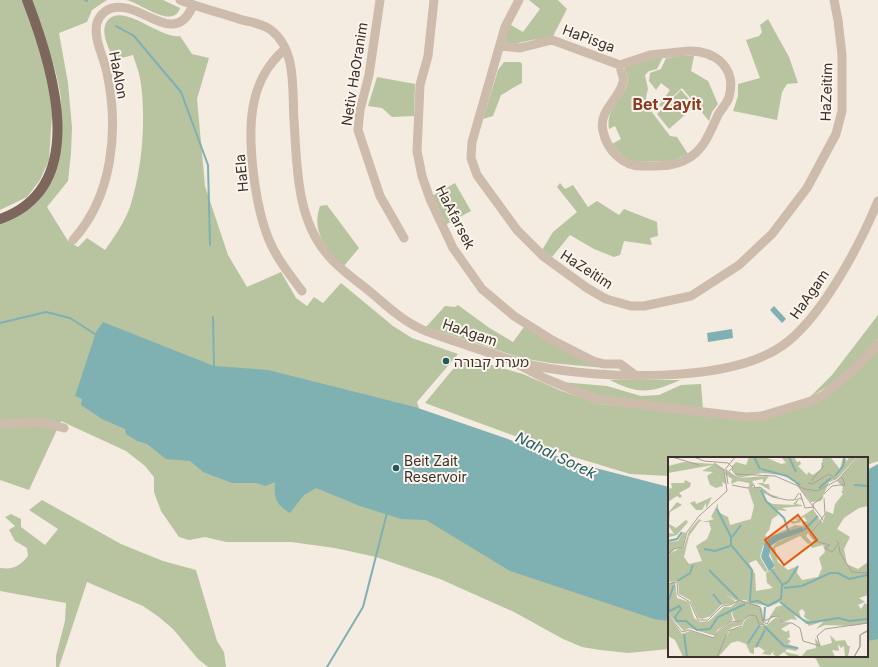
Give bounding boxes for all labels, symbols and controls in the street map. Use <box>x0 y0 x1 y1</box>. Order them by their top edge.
street label: Netiv HaOranim <box>337 21 371 127</box>
street label: HaPisga <box>561 21 617 55</box>
street label: HaAlon <box>106 50 132 100</box>
street label: HaZeitim <box>816 62 836 122</box>
district label: Bet Zayit <box>632 94 702 114</box>
street label: HaEla <box>231 153 251 193</box>
street label: HaAfarsek <box>433 182 479 252</box>
street label: HaZeitim <box>558 246 616 292</box>
street label: HaAgam <box>786 266 832 322</box>
street label: HaAgam <box>440 315 500 349</box>
place label: מערת קבורה <box>454 353 529 370</box>
marker: מערת קבורה <box>441 356 451 366</box>
water label: Nahal Sorek <box>513 427 600 483</box>
place label: Beit Zait Reservoir <box>404 452 467 485</box>
inset map <box>668 457 868 657</box>
marker: Beit Zait Reservoir <box>391 463 401 473</box>

